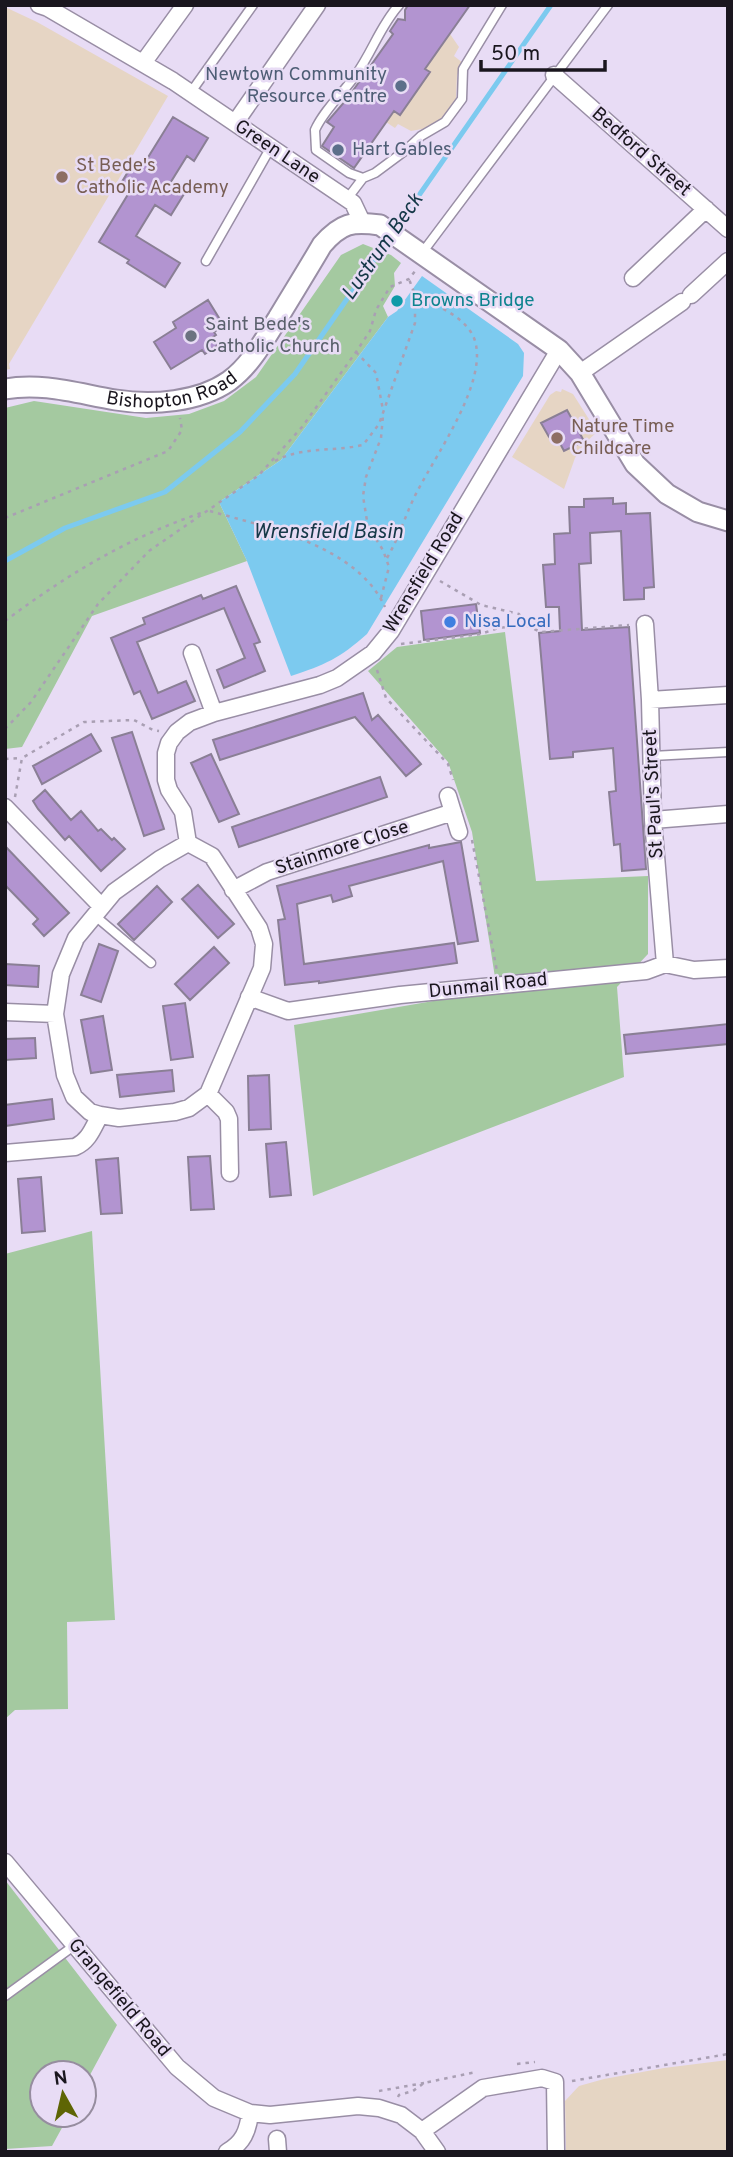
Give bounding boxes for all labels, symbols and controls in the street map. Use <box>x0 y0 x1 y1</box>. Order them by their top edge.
scale bar <box>481 28 605 72</box>
text: 50 m <box>491 41 540 68</box>
place label: Newtown Community Resource Centre <box>205 63 387 109</box>
marker: Newtown Community Resource Centre <box>393 78 409 94</box>
street label: Bedford Street <box>586 102 696 202</box>
street label: Green Lane <box>230 115 324 189</box>
place label: Hart Gables <box>352 138 452 162</box>
marker: Hart Gables <box>330 142 346 158</box>
place label: St Bede's Catholic Academy <box>76 154 229 200</box>
marker: St Bede's Catholic Academy <box>54 169 70 185</box>
water label: Lustrum Beck <box>336 188 430 306</box>
place label: Browns Bridge <box>411 289 535 313</box>
marker: Browns Bridge <box>389 293 405 309</box>
place label: Saint Bede's Catholic Church <box>205 313 340 359</box>
marker: Saint Bede's Catholic Church <box>183 328 199 344</box>
street label: Bishopton Road <box>104 367 243 415</box>
place label: Nature Time Childcare <box>571 415 674 461</box>
marker: Nature Time Childcare <box>549 430 565 446</box>
street label: Wrensfield Road <box>378 508 470 638</box>
water label: Wrensfield Basin <box>253 519 404 546</box>
place label: Nisa Local <box>464 610 551 634</box>
marker: Nisa Local <box>442 614 458 630</box>
street label: St Paul's Street <box>639 729 669 859</box>
street label: Stainmore Close <box>272 815 412 881</box>
street label: Dunmail Road <box>427 968 549 1004</box>
street label: Grangefield Road <box>62 1934 176 2062</box>
north arrow <box>28 2059 98 2129</box>
text: N <box>52 2066 69 2092</box>

